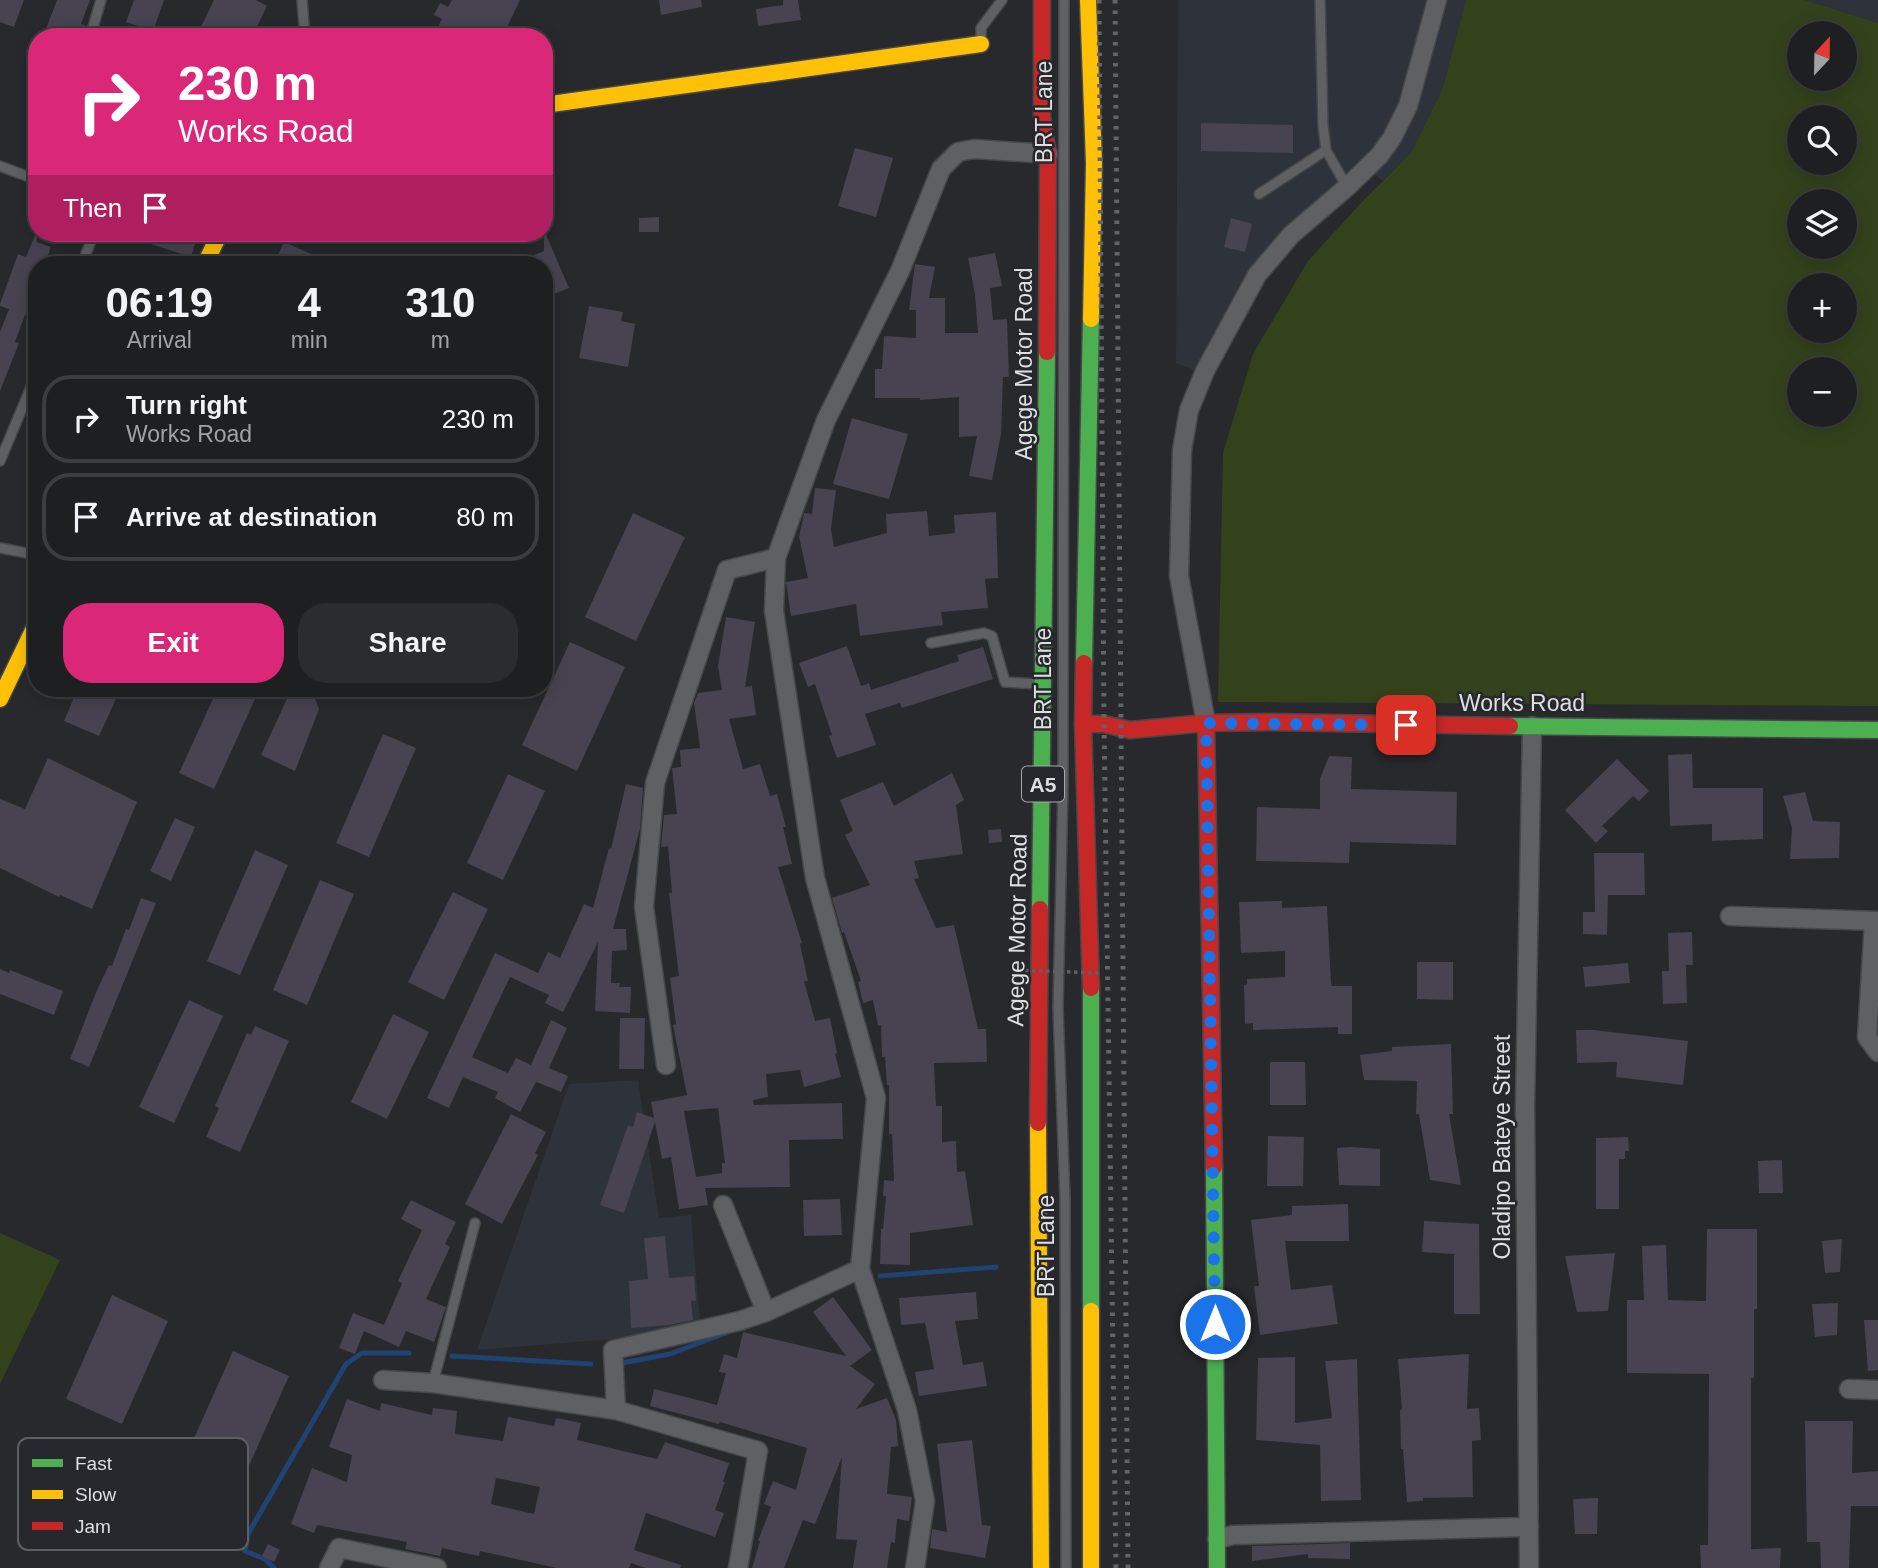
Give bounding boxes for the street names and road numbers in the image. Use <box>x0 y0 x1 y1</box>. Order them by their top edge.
street label: BRT Lane <box>1031 61 1057 163</box>
street label: Agege Motor Road <box>1011 267 1037 461</box>
street label: BRT Lane <box>1030 628 1056 730</box>
street label: Works Road <box>1459 690 1585 716</box>
road number: A5 <box>1022 766 1064 802</box>
street label: Agege Motor Road <box>1002 833 1032 1027</box>
street label: Oladipo Bateye Street <box>1489 1034 1515 1260</box>
street label: BRT Lane <box>1033 1195 1059 1297</box>

